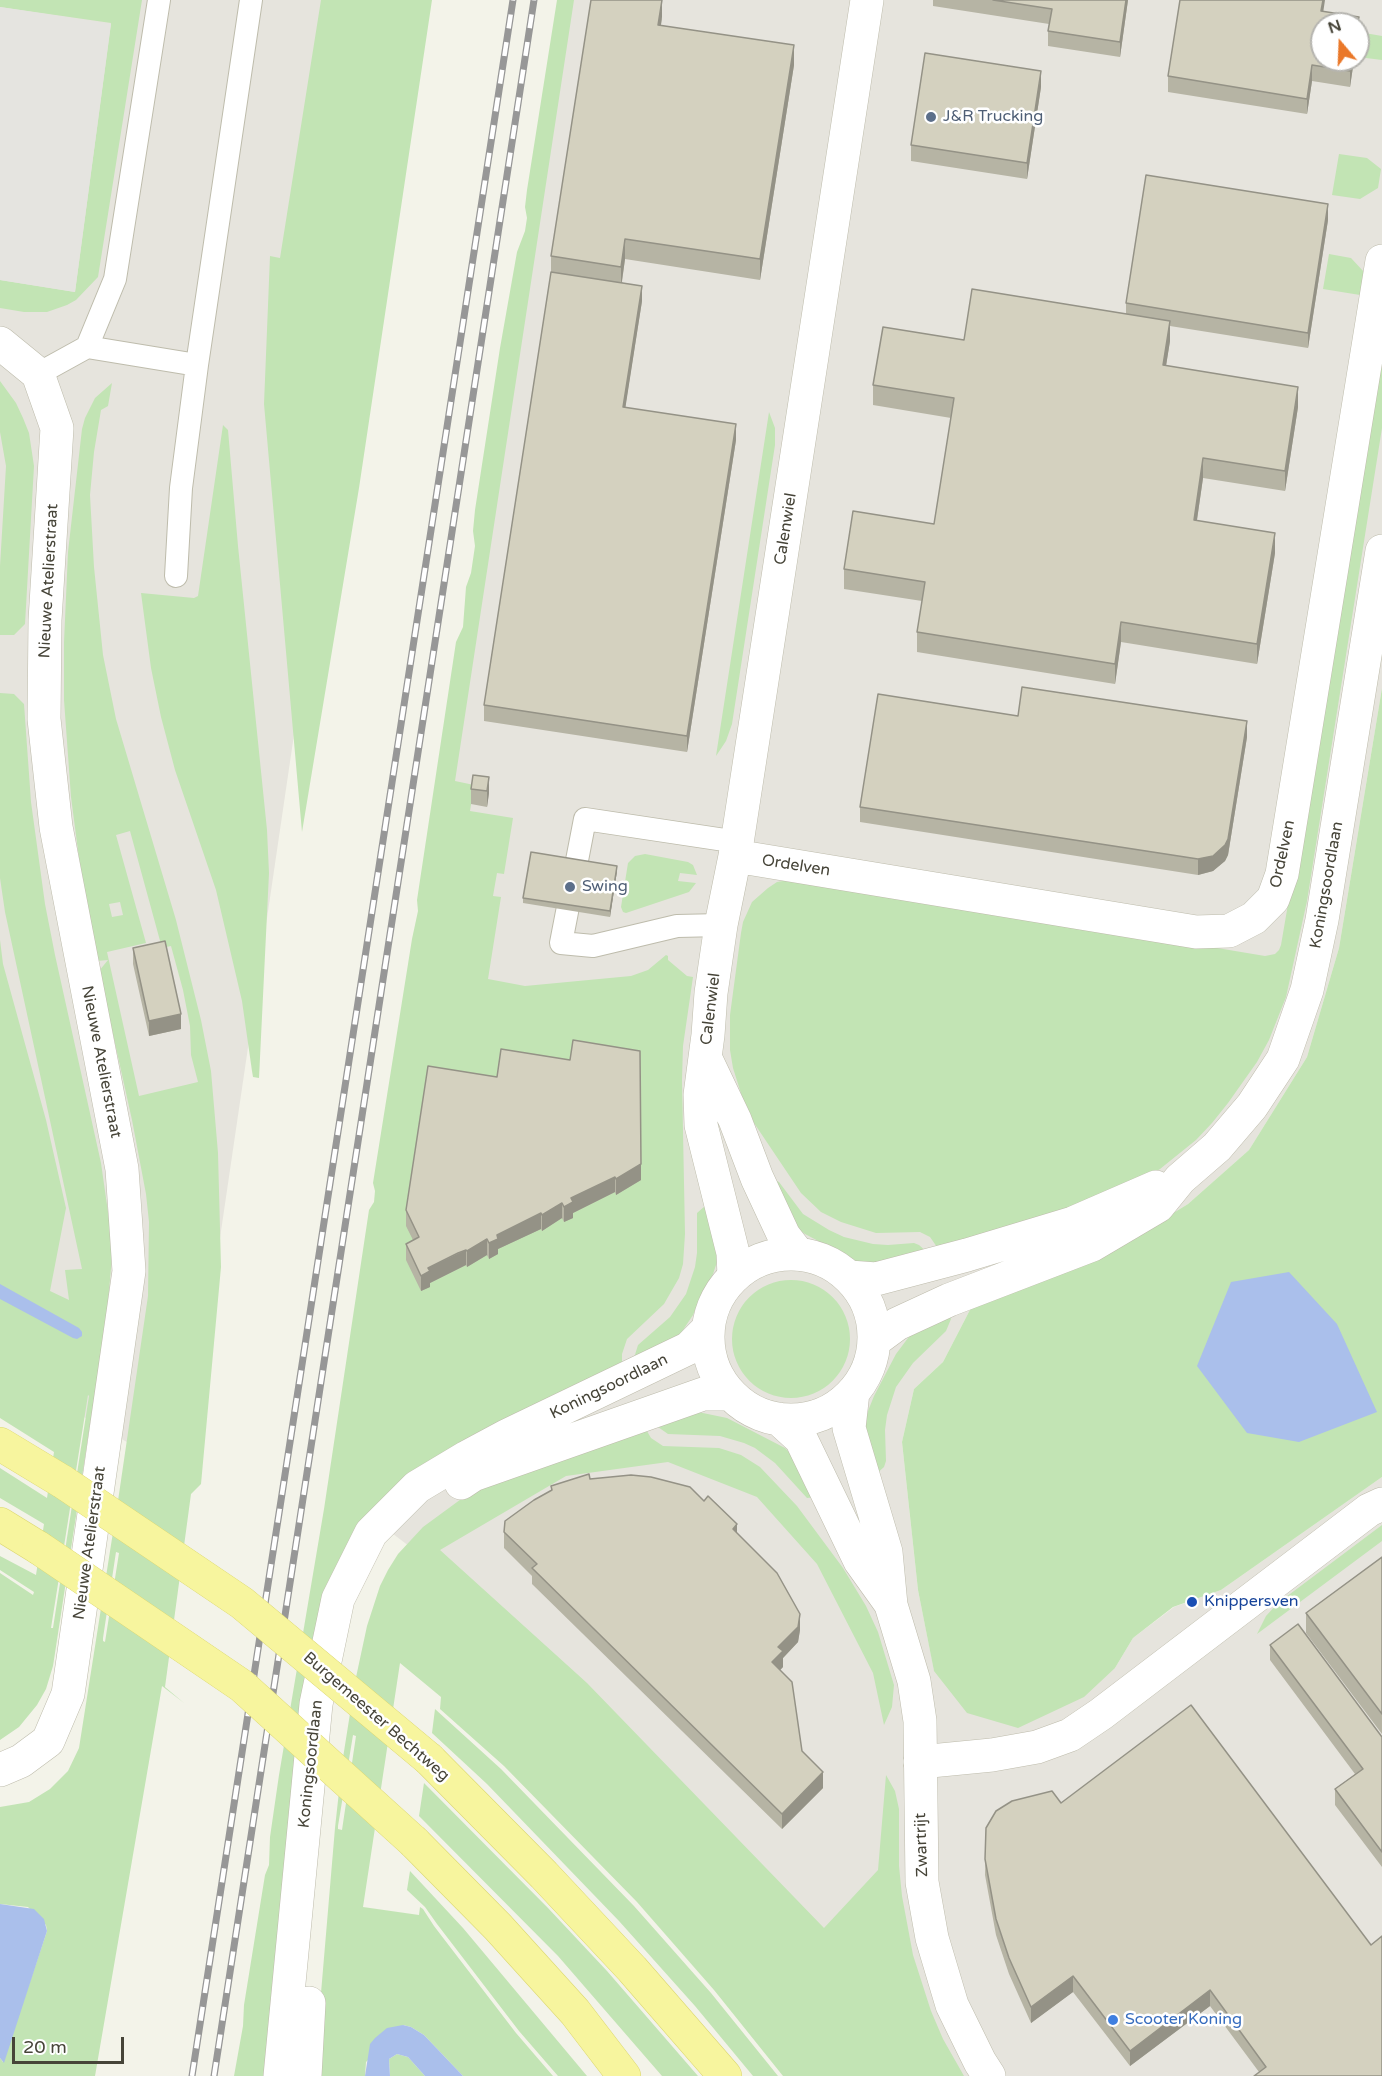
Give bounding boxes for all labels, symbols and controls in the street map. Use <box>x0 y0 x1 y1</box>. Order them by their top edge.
north arrow <box>1310 12 1370 72</box>
text: N <box>1325 15 1344 38</box>
place label: J&R Trucking <box>943 107 1043 127</box>
marker: J&R Trucking <box>924 110 938 124</box>
street label: Calenwiel <box>771 492 801 566</box>
street label: Nieuwe Atelierstraat <box>35 503 63 659</box>
street label: Ordelven <box>1266 818 1300 890</box>
street label: Koningsoordlaan <box>1306 820 1348 950</box>
street label: Ordelven <box>760 851 832 881</box>
place label: Swing <box>582 877 628 897</box>
marker: Swing <box>563 880 577 894</box>
street label: Calenwiel <box>697 972 725 1046</box>
street label: Nieuwe Atelierstraat <box>77 984 125 1140</box>
street label: Koningsoordlaan <box>547 1350 671 1424</box>
street label: Nieuwe Atelierstraat <box>70 1465 110 1621</box>
place label: Knippersven <box>1204 1592 1299 1612</box>
marker: Knippersven <box>1185 1595 1199 1609</box>
street label: Burgemeester Bechtweg <box>299 1648 453 1786</box>
street label: Koningsoordlaan <box>295 1699 327 1829</box>
street label: Zwartrijt <box>911 1813 933 1877</box>
place label: Scooter Koning <box>1125 2010 1242 2030</box>
marker: Scooter Koning <box>1106 2013 1120 2027</box>
scale bar <box>15 2025 128 2063</box>
text: 20 m <box>23 2036 67 2058</box>

